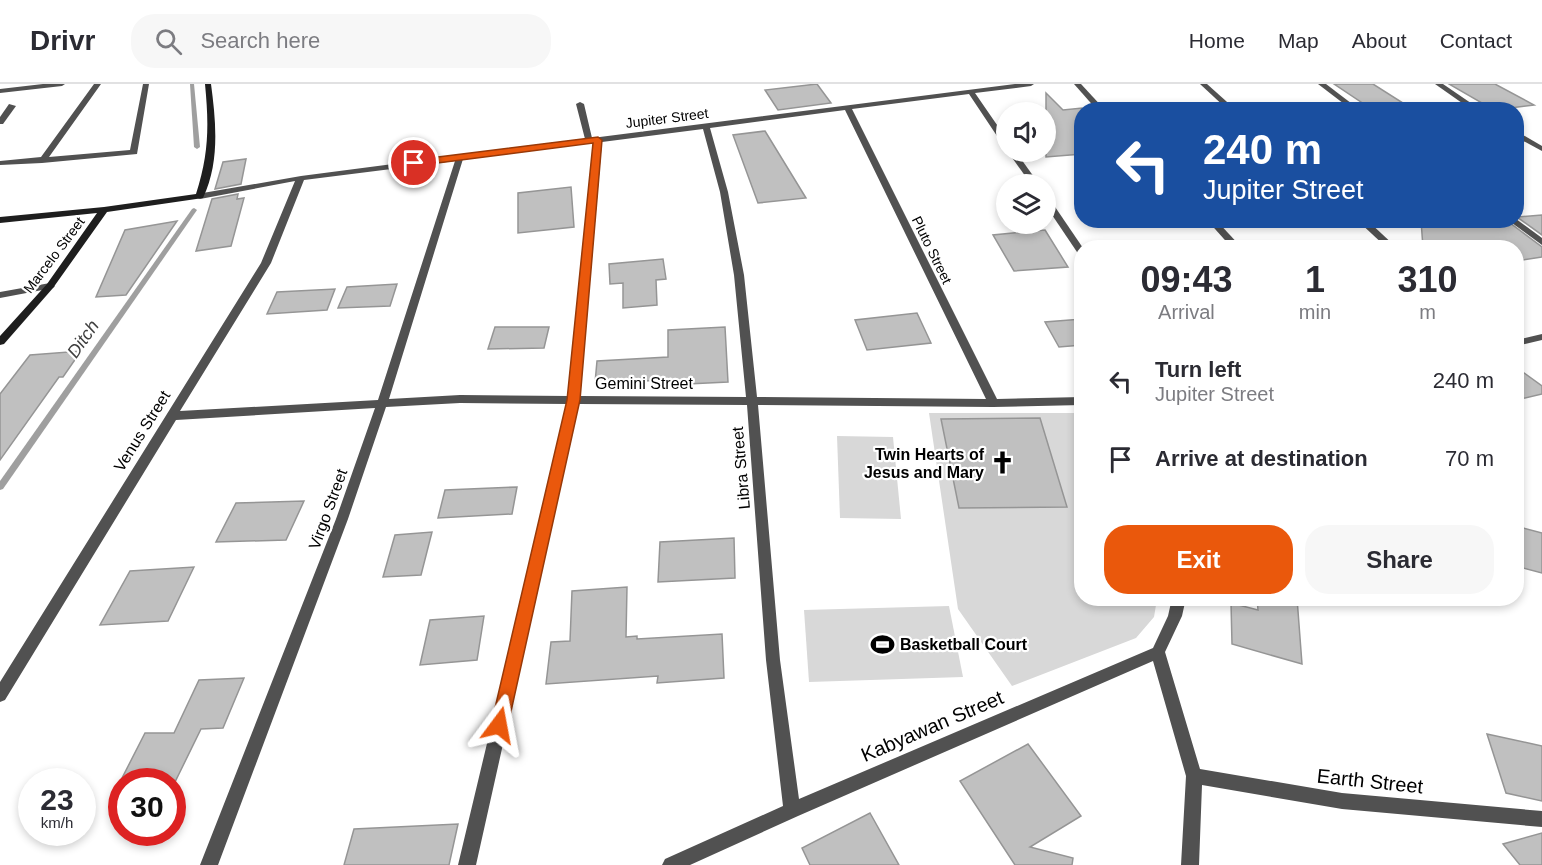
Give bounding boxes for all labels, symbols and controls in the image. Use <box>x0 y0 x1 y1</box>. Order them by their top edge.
search box <box>131 14 551 68</box>
text: Drivr <box>30 25 95 56</box>
icon: search <box>152 25 185 58</box>
text: Search here <box>200 28 320 53</box>
text: Home <box>1189 29 1245 52</box>
text: Map <box>1278 29 1319 52</box>
text: About <box>1352 29 1407 52</box>
text: Contact <box>1440 29 1512 52</box>
map controls <box>996 102 1056 234</box>
button: sound <box>996 102 1056 162</box>
street label: Jupiter Street <box>625 105 709 131</box>
icon: left <box>1104 126 1182 204</box>
text: 240 m <box>1203 126 1322 173</box>
pin <box>388 137 439 188</box>
icon: arrive <box>397 146 430 179</box>
button: layers <box>996 174 1056 234</box>
text: Jupiter Street <box>1203 175 1364 205</box>
street label: Marcelo Street <box>20 214 88 296</box>
street label: Pluto Street <box>909 214 955 286</box>
text: 09:43 <box>1140 259 1232 300</box>
text: 1 <box>1305 259 1325 300</box>
text: 310 <box>1397 259 1458 300</box>
text: Arrival <box>1158 301 1215 323</box>
text: min <box>1299 301 1331 323</box>
text: m <box>1419 301 1436 323</box>
water label: Ditch <box>63 316 103 362</box>
text: Turn left <box>1155 357 1241 382</box>
icon: left <box>1104 365 1137 398</box>
text: 240 m <box>1433 368 1494 393</box>
street label: Gemini Street <box>595 375 693 392</box>
text: Jupiter Street <box>1155 383 1274 405</box>
street label: Venus Street <box>111 387 174 474</box>
street label: Libra Street <box>729 426 753 510</box>
icon: arrive <box>1104 443 1137 476</box>
place label: Twin Hearts of Jesus and Mary <box>864 446 985 481</box>
text: Arrive at destination <box>1155 446 1368 471</box>
text: 70 m <box>1445 446 1494 471</box>
church icon: Twin Hearts of Jesus and Mary <box>989 450 1015 476</box>
street label: Virgo Street <box>306 466 351 551</box>
button: Exit <box>1104 525 1293 594</box>
button: Share <box>1305 525 1494 594</box>
sports icon: Basketball Court <box>869 631 895 657</box>
place label: Basketball Court <box>900 636 1028 653</box>
street label: Kabyawan Street <box>858 686 1007 766</box>
position arrow <box>467 693 531 757</box>
street label: Earth Street <box>1316 764 1425 798</box>
speed limit sign: 30 <box>108 768 186 846</box>
text: 23 <box>40 783 74 816</box>
text: km/h <box>41 814 73 831</box>

